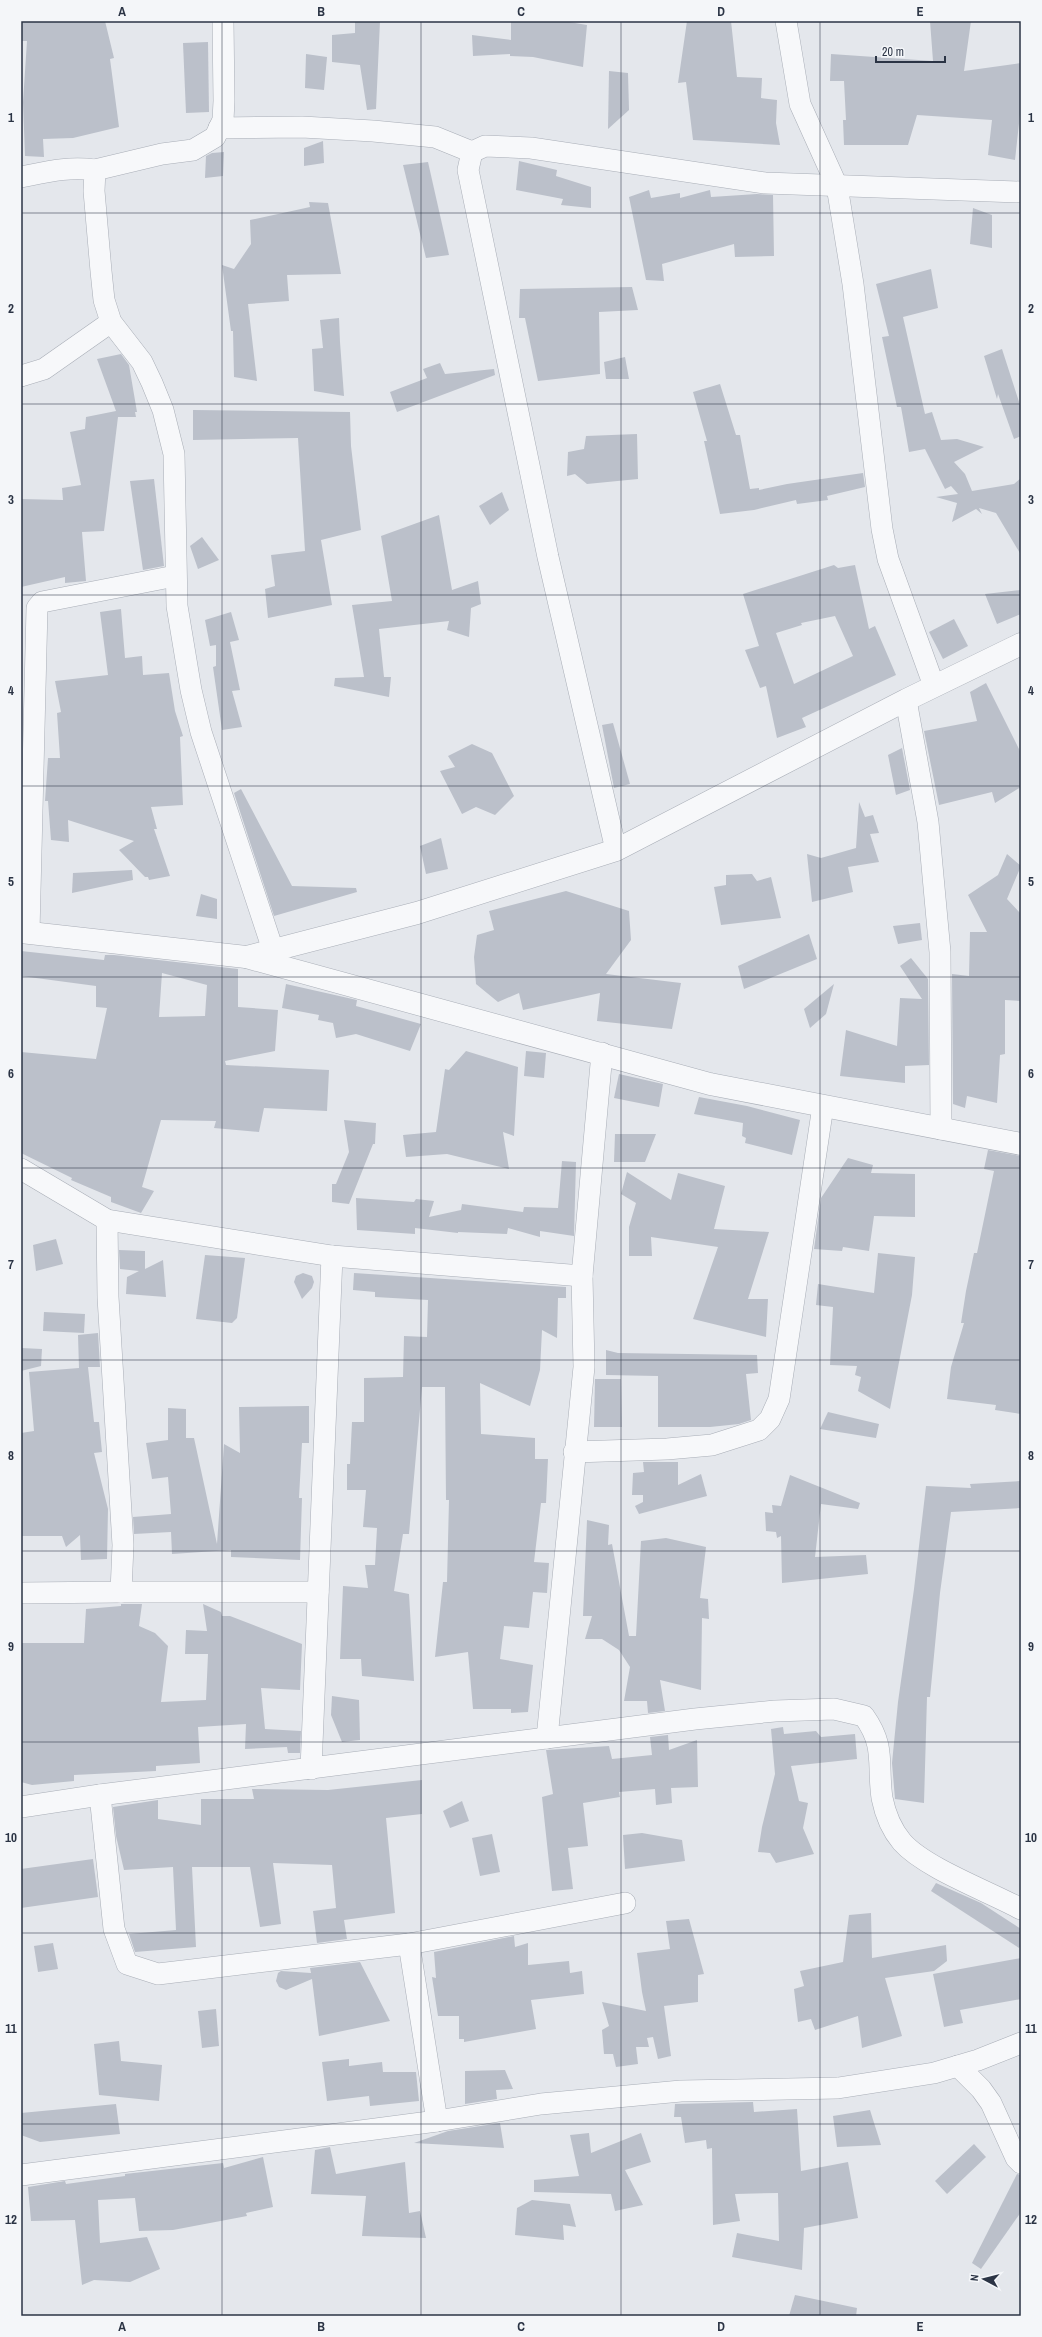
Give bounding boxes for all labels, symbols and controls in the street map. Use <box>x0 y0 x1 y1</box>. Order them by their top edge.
text: A <box>118 3 126 20</box>
text: B <box>317 3 325 20</box>
text: C <box>517 3 525 20</box>
text: D <box>717 3 725 20</box>
text: E <box>916 3 924 20</box>
scale bar <box>876 38 945 64</box>
text: 20 m <box>882 44 904 60</box>
text: 1 <box>8 109 14 126</box>
text: 1 <box>1028 109 1034 126</box>
text: 2 <box>8 300 14 317</box>
text: 2 <box>1028 300 1034 317</box>
text: 3 <box>8 491 14 508</box>
text: 3 <box>1028 491 1034 508</box>
text: 4 <box>8 682 14 699</box>
text: 4 <box>1028 682 1034 699</box>
text: 5 <box>8 873 14 890</box>
text: 5 <box>1028 873 1034 890</box>
text: 6 <box>8 1065 14 1082</box>
text: 6 <box>1028 1065 1034 1082</box>
text: 7 <box>8 1256 14 1273</box>
text: 7 <box>1028 1256 1034 1273</box>
text: 8 <box>8 1447 14 1464</box>
text: 8 <box>1028 1447 1034 1464</box>
text: 9 <box>8 1638 14 1655</box>
text: 9 <box>1028 1638 1034 1655</box>
text: 10 <box>5 1829 17 1846</box>
text: 10 <box>1025 1829 1037 1846</box>
text: 11 <box>5 2020 17 2037</box>
text: 11 <box>1025 2020 1037 2037</box>
text: 12 <box>5 2211 17 2228</box>
text: 12 <box>1025 2211 1037 2228</box>
north arrow <box>964 2259 1004 2299</box>
text: N <box>967 2274 981 2282</box>
text: A <box>118 2318 126 2335</box>
text: B <box>317 2318 325 2335</box>
text: C <box>517 2318 525 2335</box>
text: D <box>717 2318 725 2335</box>
text: E <box>916 2318 924 2335</box>

